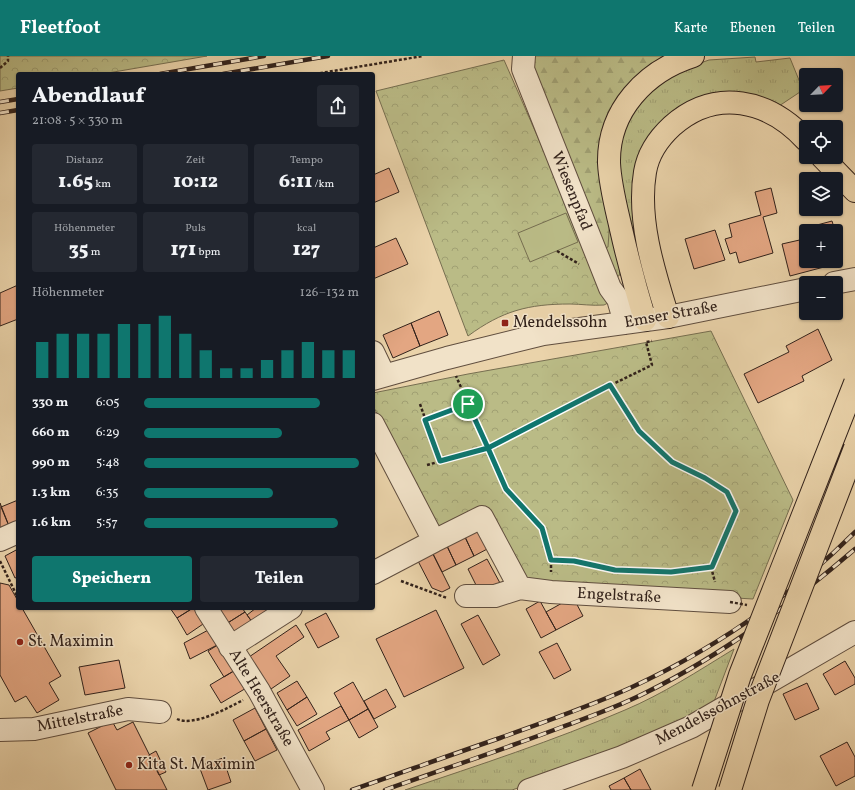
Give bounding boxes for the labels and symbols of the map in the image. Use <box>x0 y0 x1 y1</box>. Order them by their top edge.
north arrow <box>799 68 843 112</box>
street label: Wiesenpfad <box>545 148 597 234</box>
street label: Emser Straße <box>623 296 719 334</box>
place label: Mendelssohn <box>513 312 607 334</box>
marker: Mendelssohn <box>500 318 510 328</box>
pin <box>451 387 485 421</box>
street label: Engelstraße <box>576 583 662 609</box>
place label: St. Maximin <box>28 631 114 653</box>
marker: St. Maximin <box>15 637 25 647</box>
street label: Alte Heerstraße <box>223 645 299 751</box>
street label: Mendelssohnstraße <box>652 667 784 751</box>
street label: Mittelstraße <box>35 700 125 738</box>
place label: Kita St. Maximin <box>137 754 255 776</box>
marker: Kita St. Maximin <box>124 760 134 770</box>

